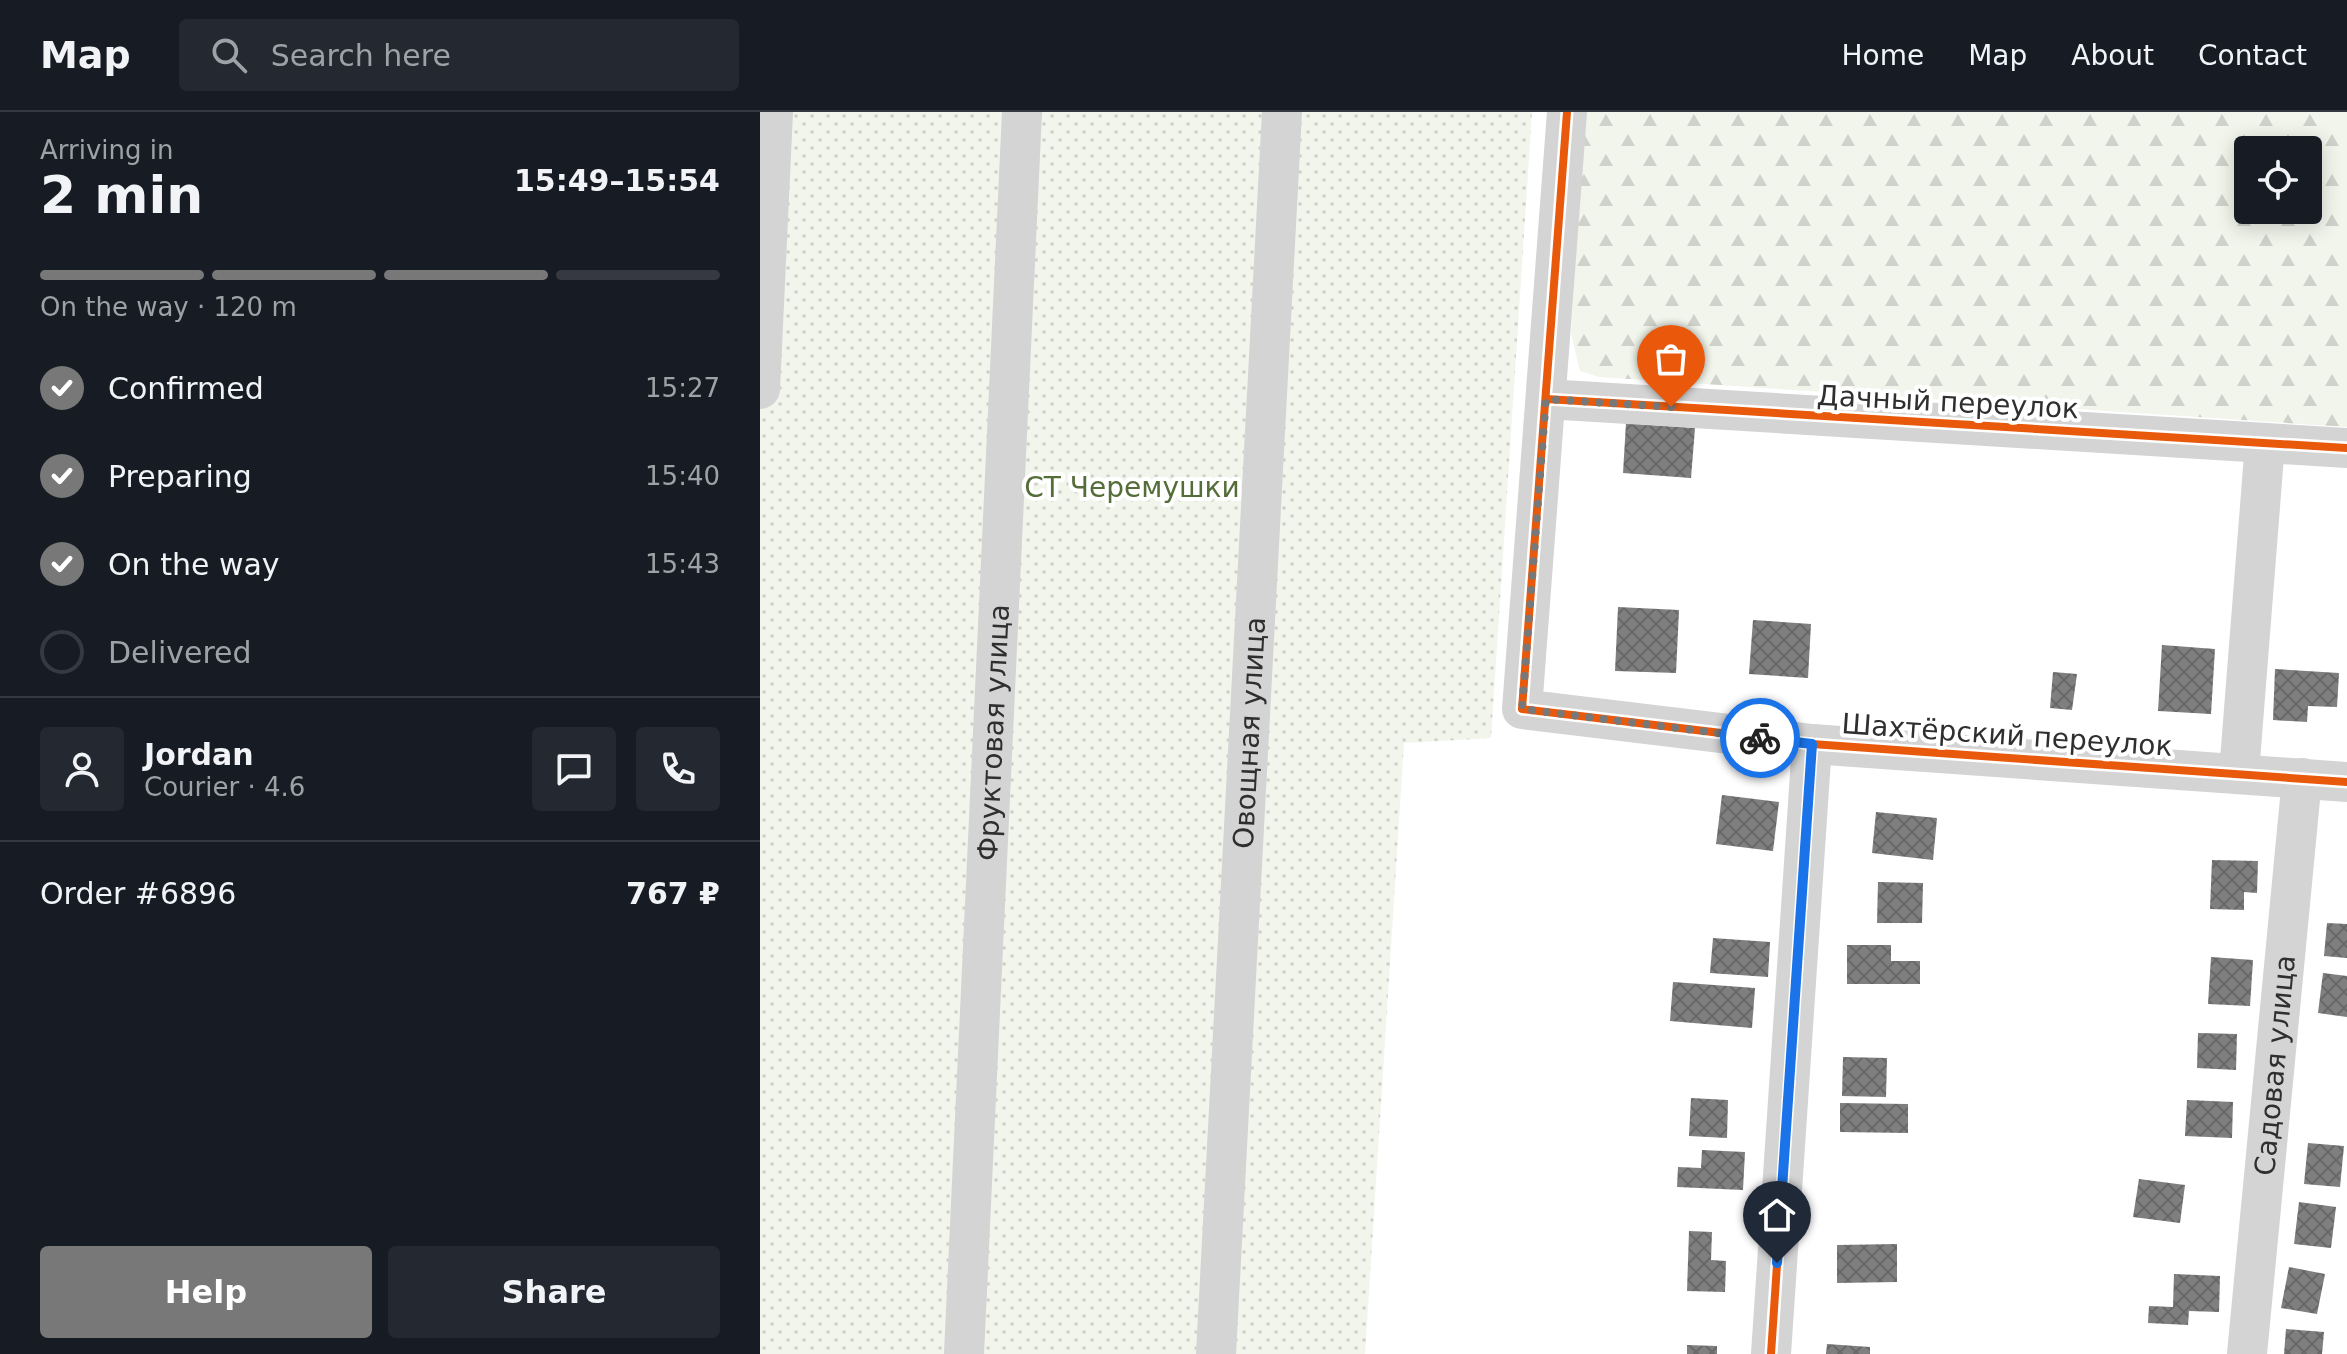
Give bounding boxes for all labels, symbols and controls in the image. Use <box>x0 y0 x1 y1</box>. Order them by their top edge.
search box <box>179 19 739 91</box>
text: Map <box>40 33 131 77</box>
icon: search <box>207 33 251 77</box>
text: Search here <box>271 38 451 73</box>
text: Home <box>1841 39 1924 72</box>
text: Map <box>1968 39 2027 72</box>
text: About <box>2071 39 2154 72</box>
text: Contact <box>2198 39 2307 72</box>
text: Arriving in <box>40 135 174 165</box>
map controls <box>2234 136 2322 224</box>
button: locate <box>2234 136 2322 224</box>
text: 15:49–15:54 <box>514 163 720 198</box>
text: 2 min <box>40 165 203 225</box>
text: On the way · 120 m <box>40 292 297 322</box>
pin <box>1637 325 1705 407</box>
icon: bag <box>1649 337 1693 381</box>
icon: check <box>40 366 84 410</box>
text: Confirmed <box>108 371 264 406</box>
text: 15:27 <box>645 373 720 403</box>
street label: Дачный переулок <box>1816 379 2080 425</box>
icon: check <box>40 454 84 498</box>
text: Preparing <box>108 459 252 494</box>
text: 15:40 <box>645 461 720 491</box>
park label: СТ Черемушки <box>1024 471 1240 504</box>
icon: check <box>40 542 84 586</box>
text: On the way <box>108 547 280 582</box>
text: 15:43 <box>645 549 720 579</box>
street label: Фруктовая улица <box>971 603 1015 862</box>
street label: Овощная улица <box>1226 616 1272 850</box>
text: Delivered <box>108 635 252 670</box>
courier <box>1720 698 1800 778</box>
street label: Шахтёрский переулок <box>1840 707 2174 763</box>
icon: bike <box>1738 716 1782 760</box>
button: person <box>40 727 124 811</box>
button: chat <box>532 727 616 811</box>
button: phone <box>636 727 720 811</box>
text: Jordan <box>144 737 254 772</box>
text: Courier · 4.6 <box>144 772 305 802</box>
text: Order #6896 <box>40 876 236 911</box>
text: 767 ₽ <box>626 876 720 911</box>
street label: Садовая улица <box>2248 953 2302 1177</box>
pin <box>1743 1181 1811 1263</box>
icon: home <box>1755 1193 1799 1237</box>
button: Help <box>40 1246 372 1338</box>
button: Share <box>388 1246 720 1338</box>

